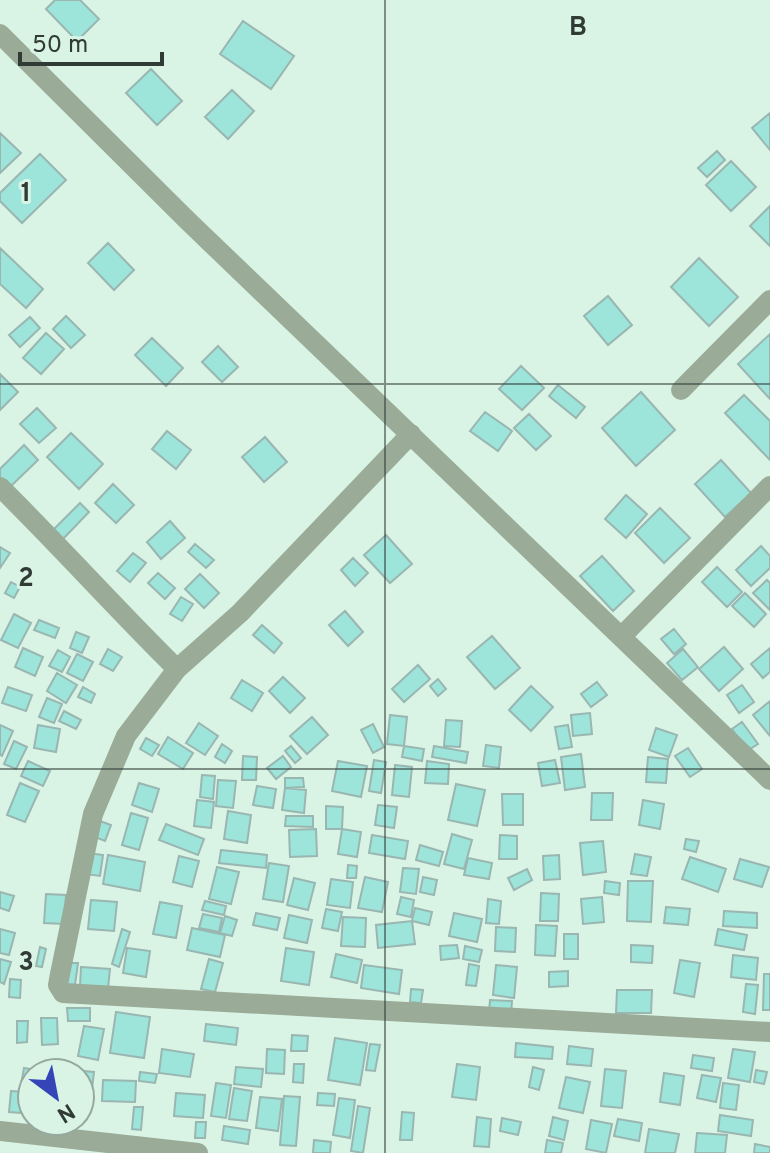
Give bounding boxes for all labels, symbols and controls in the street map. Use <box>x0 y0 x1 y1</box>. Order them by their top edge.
text: B <box>569 12 587 45</box>
scale bar <box>20 16 162 66</box>
text: 50 m <box>32 31 88 61</box>
text: 1 <box>21 178 31 211</box>
text: 2 <box>18 563 34 596</box>
text: 3 <box>18 947 34 980</box>
north arrow <box>16 1057 96 1137</box>
text: N <box>51 1096 79 1127</box>

